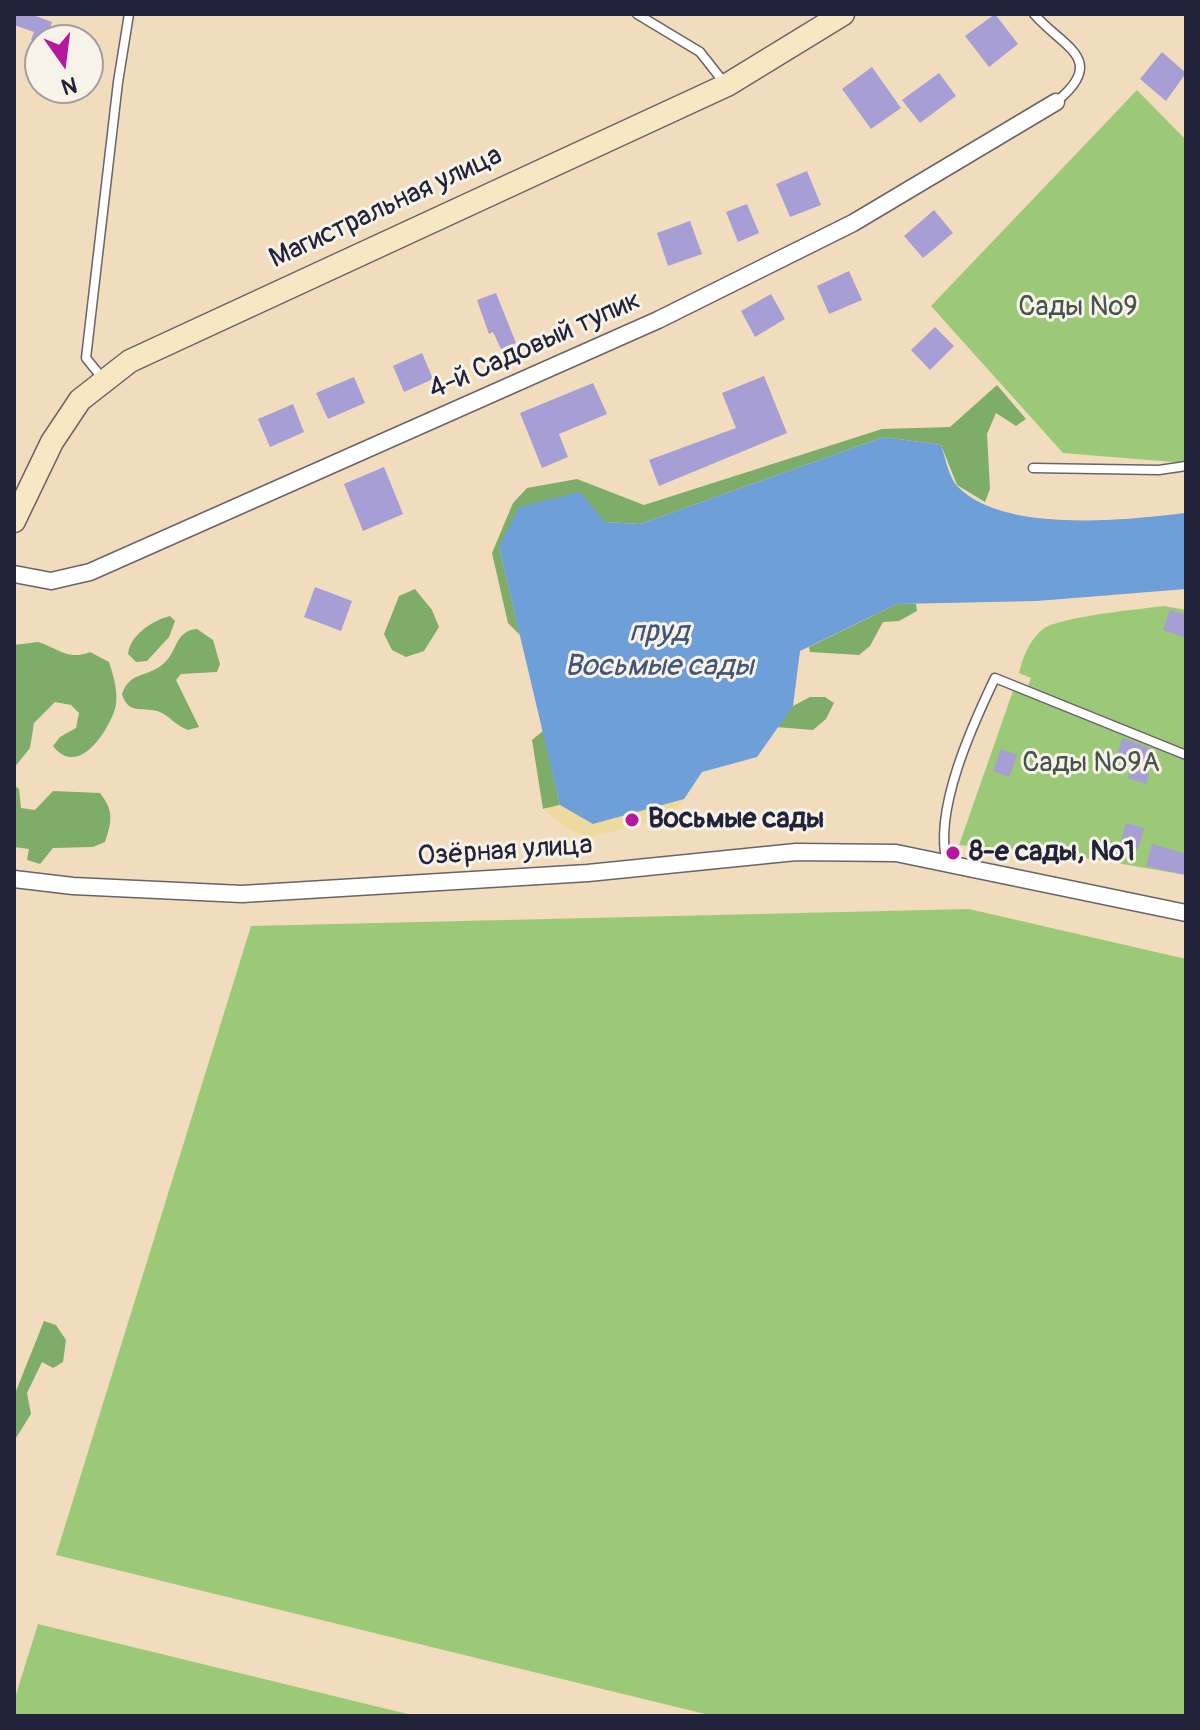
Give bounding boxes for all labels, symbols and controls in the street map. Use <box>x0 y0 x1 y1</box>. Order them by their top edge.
north arrow <box>24 24 104 104</box>
text: N <box>59 70 80 101</box>
street label: Магистральная улица <box>264 139 508 277</box>
street label: 4-й Садовый тупик <box>424 284 646 408</box>
park label: Сады №9 <box>1018 291 1138 325</box>
water label: пруд Восьмые сады <box>565 615 753 686</box>
park label: Сады №9А <box>1022 747 1160 781</box>
place label: Восьмые сады <box>648 803 824 837</box>
marker: Восьмые сады <box>623 811 641 829</box>
street label: Озёрная улица <box>416 829 594 875</box>
place label: 8-е сады, №1 <box>969 836 1135 870</box>
marker: 8-е сады, №1 <box>944 844 962 862</box>

